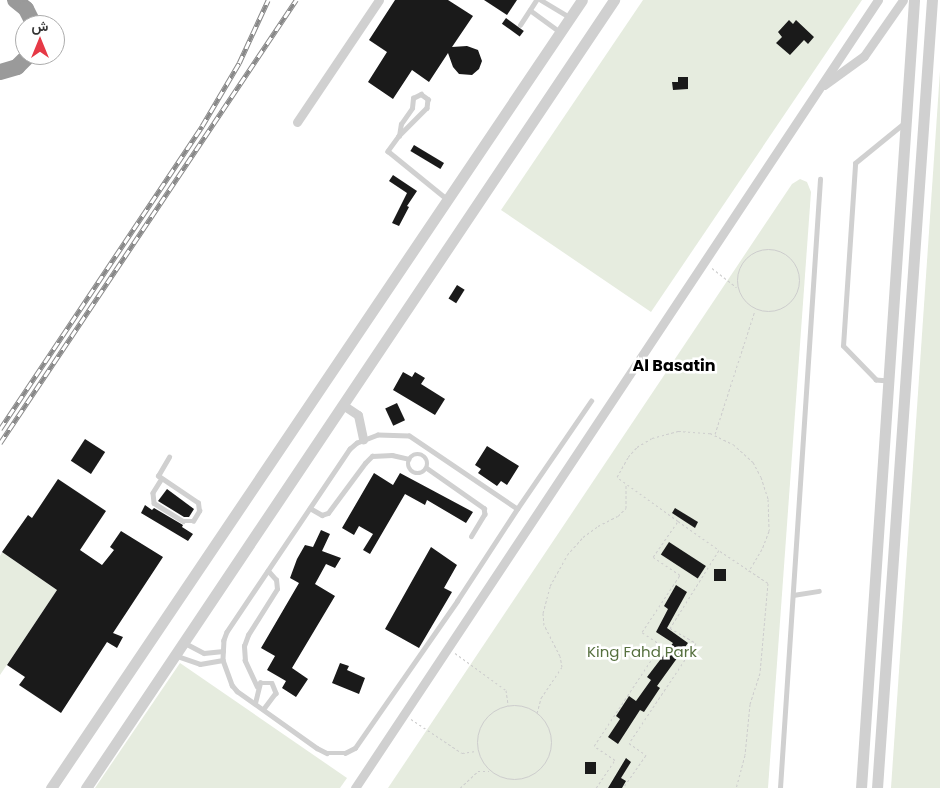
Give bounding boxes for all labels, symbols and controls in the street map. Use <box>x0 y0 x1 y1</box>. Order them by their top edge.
north arrow <box>15 15 65 65</box>
text: ش <box>32 16 48 36</box>
district label: Al Basatin <box>632 356 716 376</box>
park label: King Fahd Park <box>587 643 697 661</box>

